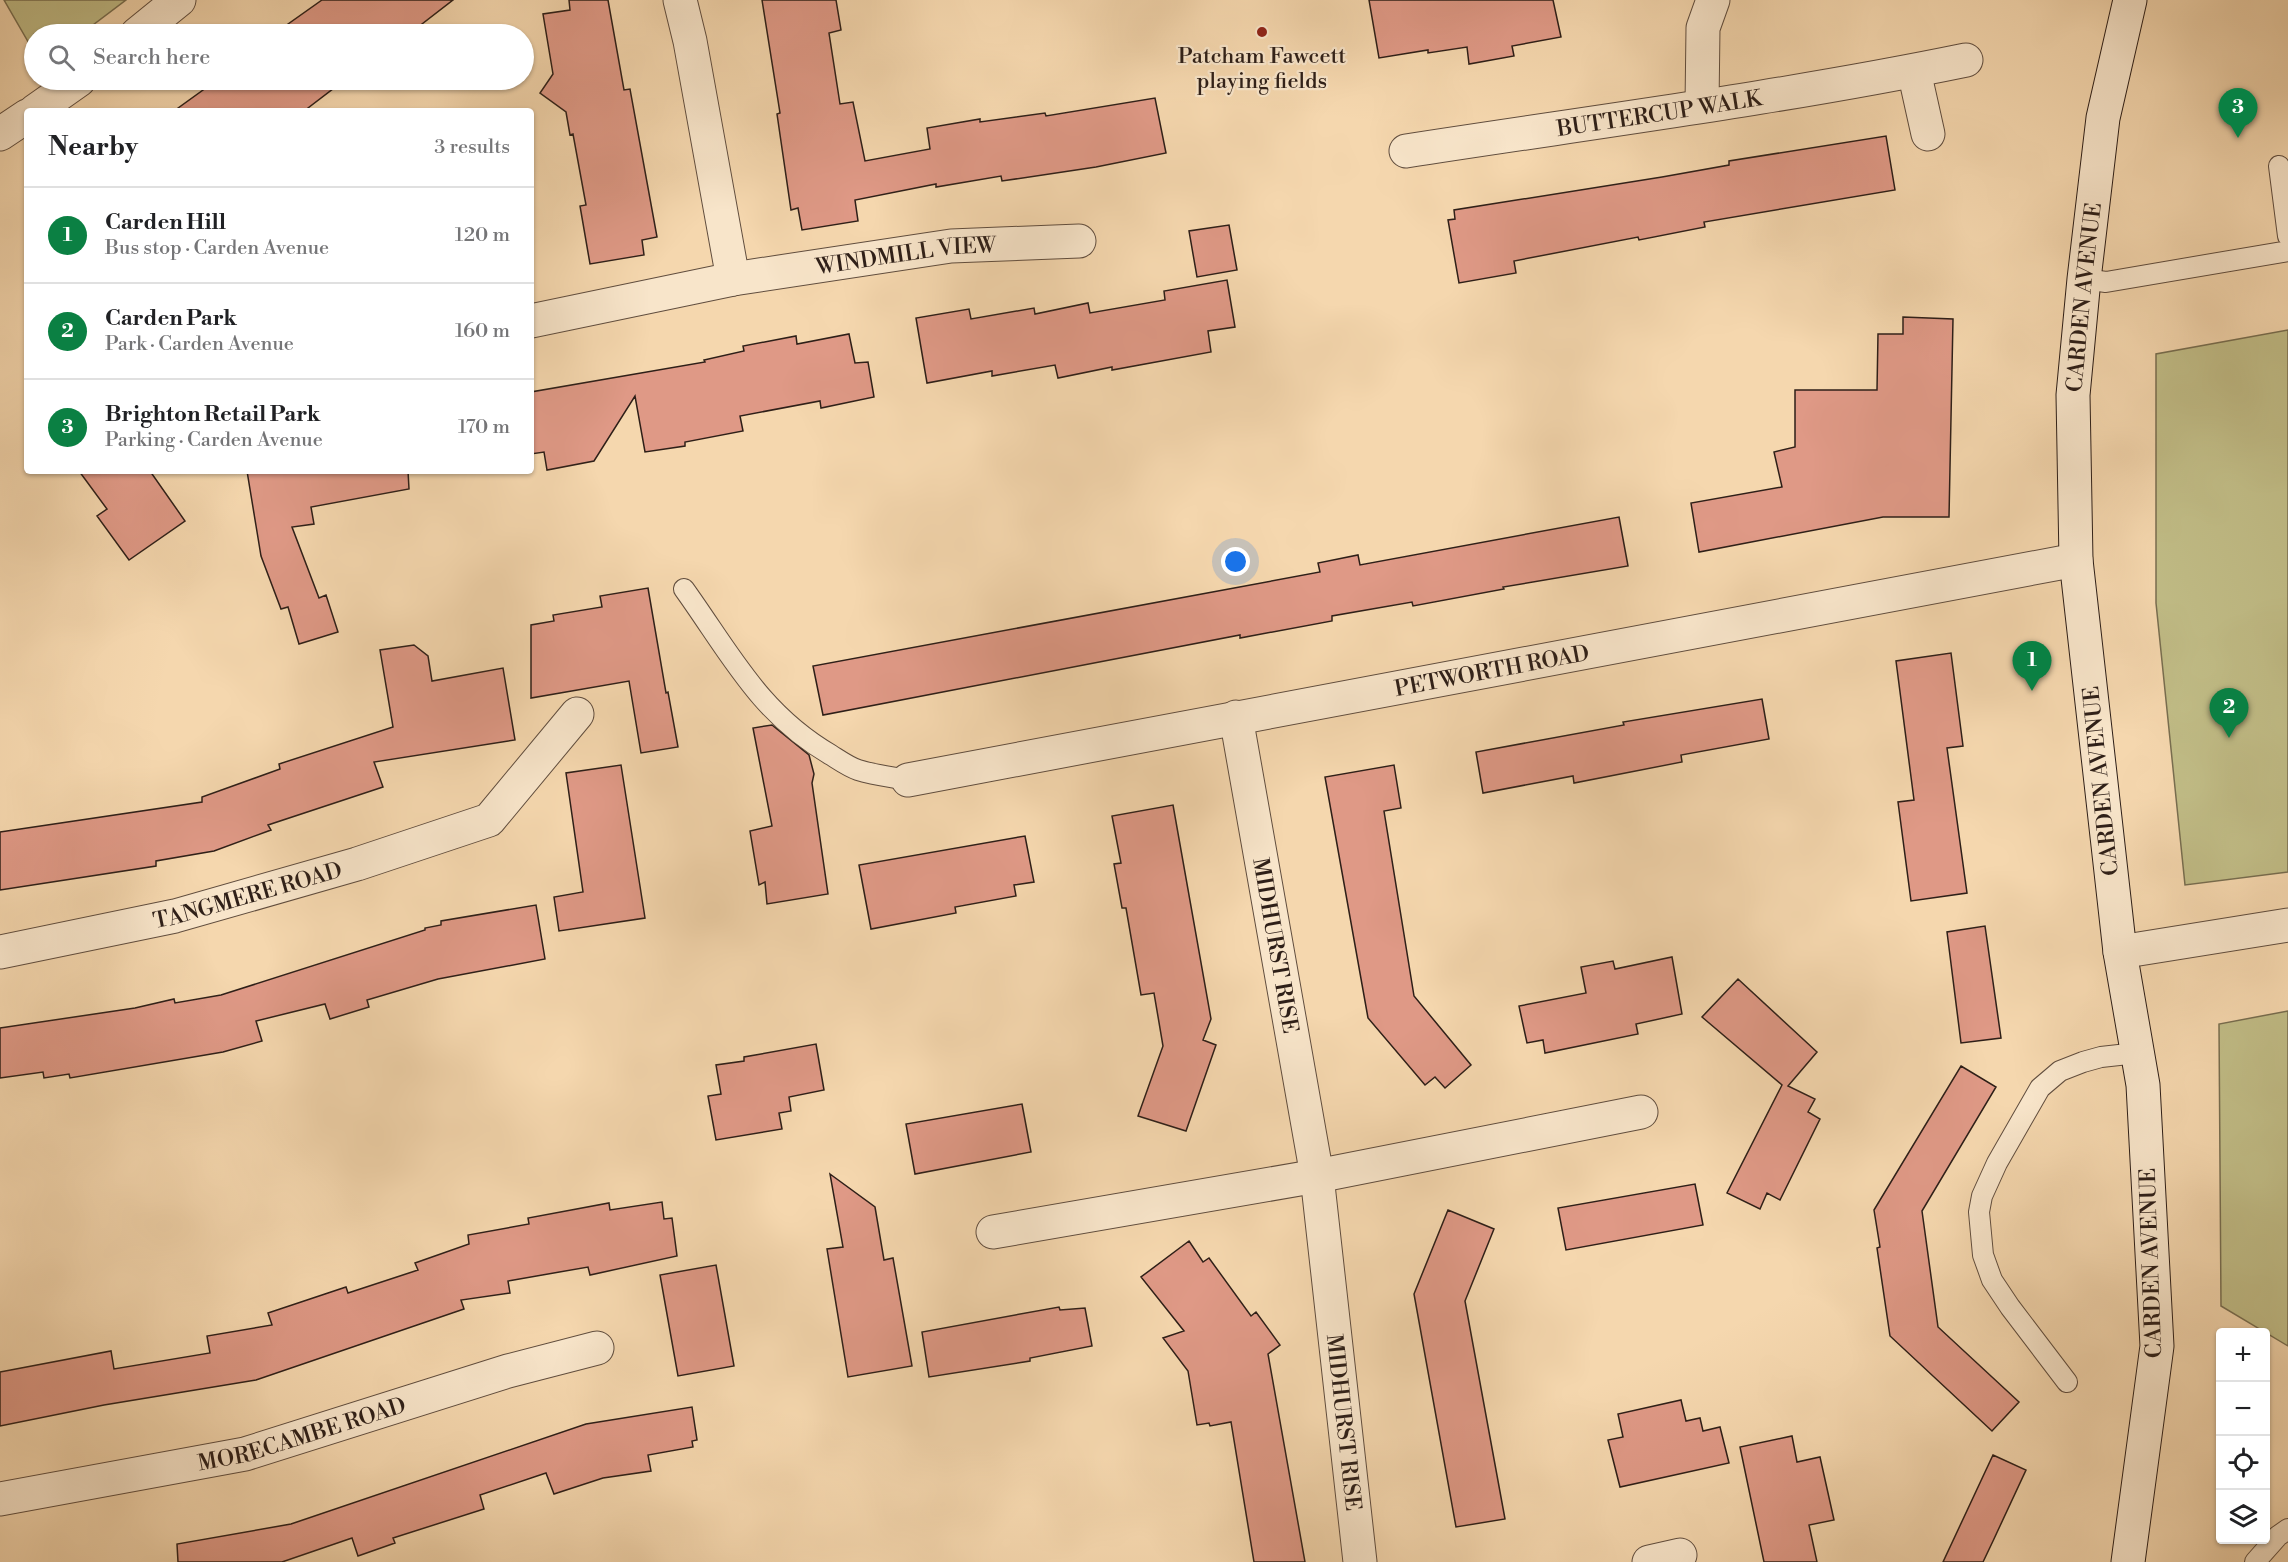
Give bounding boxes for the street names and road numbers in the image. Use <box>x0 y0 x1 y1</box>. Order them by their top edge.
street label: BUTTERCUP WALK <box>1554 85 1766 143</box>
street label: CARDEN AVENUE <box>2061 201 2108 394</box>
street label: WINDMILL VIEW <box>813 232 998 281</box>
street label: PETWORTH ROAD <box>1392 640 1592 703</box>
street label: CARDEN AVENUE <box>2078 685 2125 877</box>
street label: MIDHURST RISE <box>1246 856 1304 1036</box>
street label: TANGMERE ROAD <box>151 857 345 935</box>
street label: CARDEN AVENUE <box>2135 1167 2168 1359</box>
street label: MIDHURST RISE <box>1320 1333 1366 1512</box>
street label: MORECAMBE ROAD <box>196 1392 409 1477</box>

